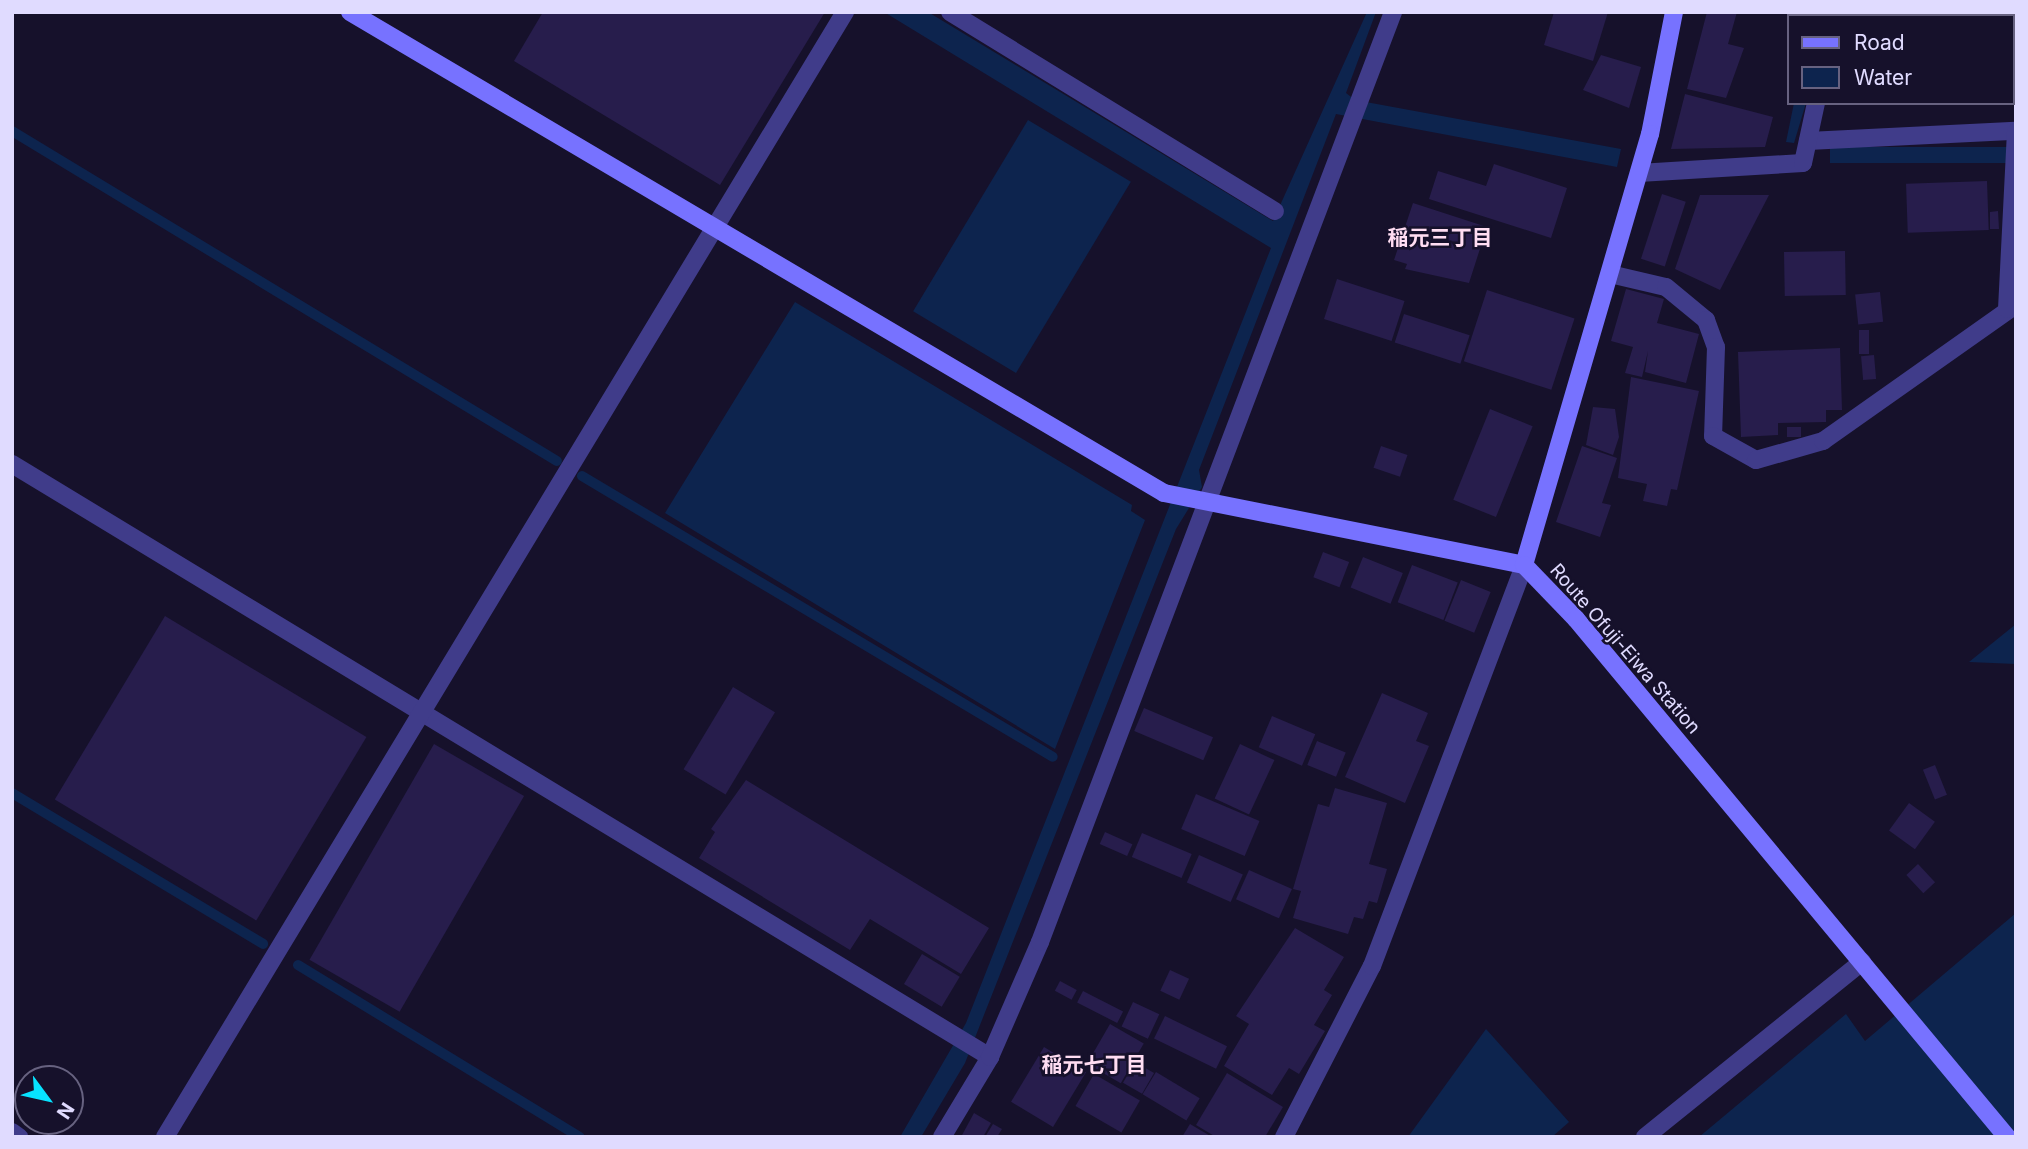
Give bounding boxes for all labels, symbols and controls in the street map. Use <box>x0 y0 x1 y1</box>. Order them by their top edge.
legend <box>1786 14 2014 105</box>
text: Road <box>1854 30 1905 55</box>
text: Water <box>1854 65 1912 90</box>
district label: 稲元三丁目 <box>1388 225 1492 251</box>
street label: Route Ofuji-Eiwa Station <box>1545 559 1705 739</box>
district label: 稲元七丁目 <box>1042 1052 1146 1078</box>
north arrow <box>14 1065 84 1135</box>
text: N <box>52 1098 79 1123</box>

